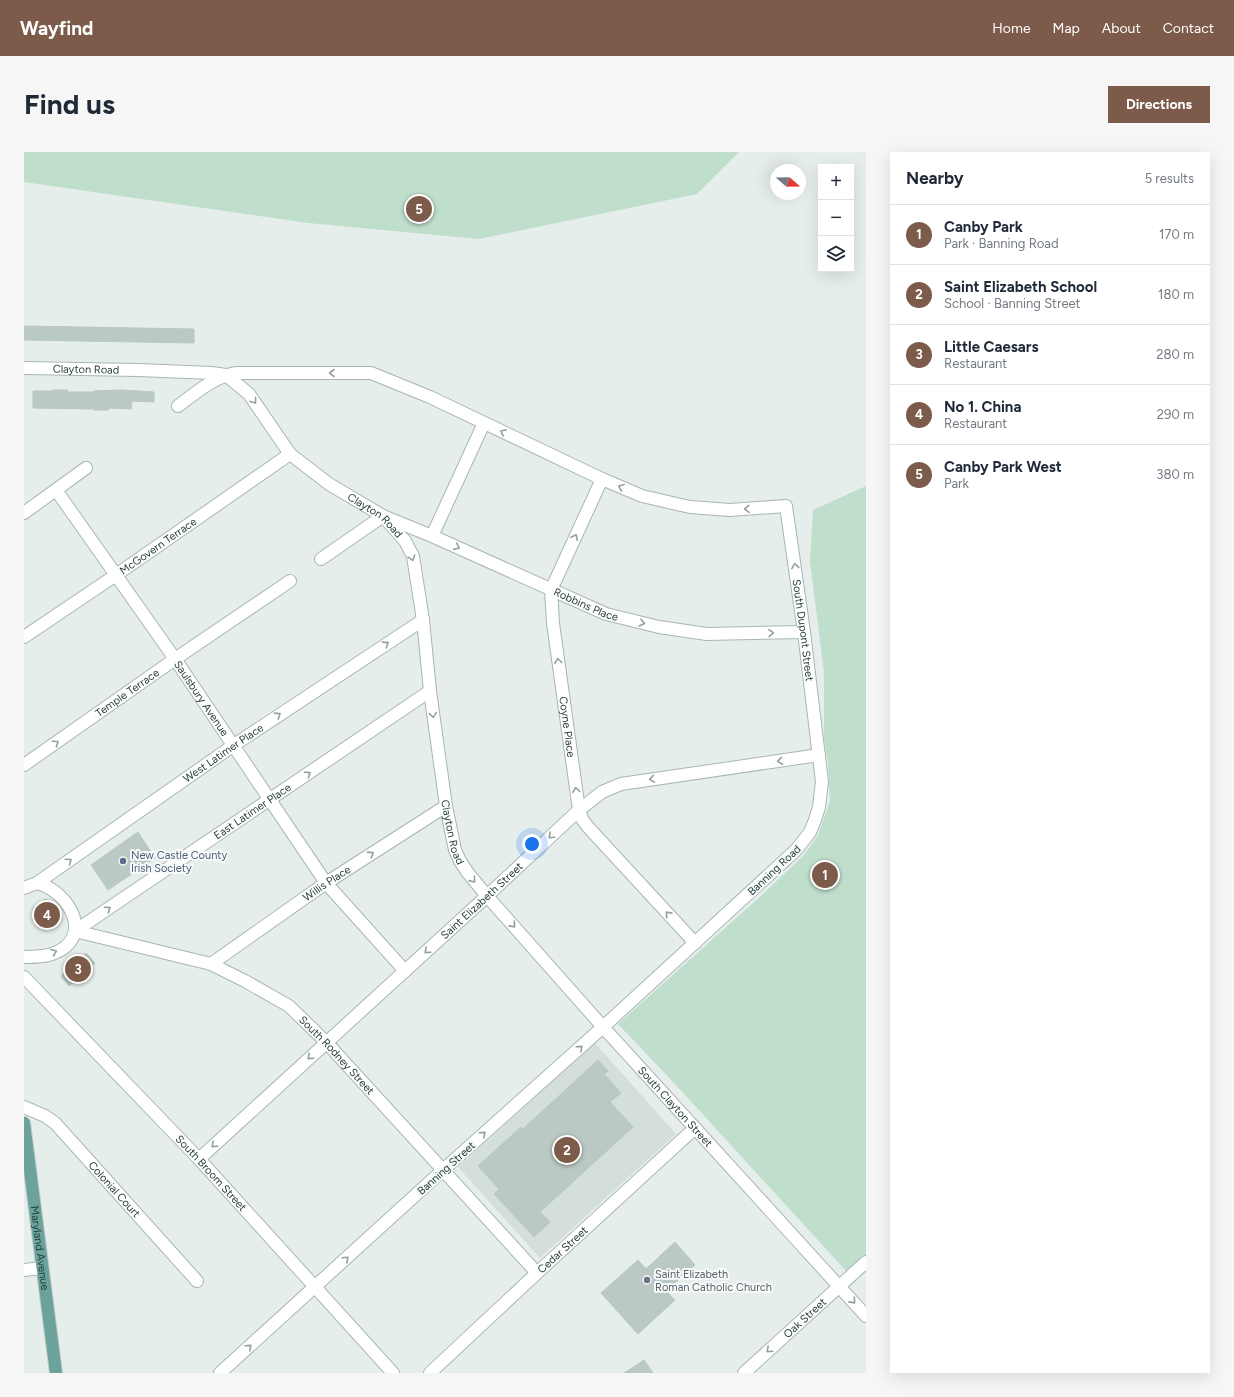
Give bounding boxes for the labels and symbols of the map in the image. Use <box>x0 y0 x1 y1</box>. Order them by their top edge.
north arrow <box>770 164 806 200</box>
pin: 5 <box>406 194 432 224</box>
street label: Clayton Road <box>53 363 119 377</box>
one-way arrow <box>329 369 335 377</box>
one-way arrow <box>250 397 257 404</box>
one-way arrow <box>499 429 507 437</box>
one-way arrow <box>617 483 624 491</box>
street label: Clayton Road <box>345 490 405 541</box>
one-way arrow <box>744 504 750 513</box>
street label: McGovern Terrace <box>117 515 199 577</box>
one-way arrow <box>570 534 578 541</box>
one-way arrow <box>453 542 461 550</box>
one-way arrow <box>407 555 416 562</box>
one-way arrow <box>791 563 800 569</box>
street label: South Dupont Street <box>790 578 816 682</box>
street label: Robbins Place <box>551 585 620 624</box>
one-way arrow <box>638 618 645 627</box>
one-way arrow <box>768 629 774 637</box>
one-way arrow <box>382 641 389 649</box>
street label: Saulsbury Avenue <box>171 658 231 739</box>
one-way arrow <box>554 658 563 664</box>
street label: Temple Terrace <box>93 666 162 720</box>
street label: Coyne Place <box>556 696 578 758</box>
one-way arrow <box>428 712 437 718</box>
one-way arrow <box>274 713 281 720</box>
street label: West Latimer Place <box>181 721 266 786</box>
one-way arrow <box>52 740 59 748</box>
one-way arrow <box>777 756 783 765</box>
one-way arrow <box>304 771 311 779</box>
one-way arrow <box>648 774 655 783</box>
street label: East Latimer Place <box>211 781 294 842</box>
one-way arrow <box>572 787 581 793</box>
street label: Clayton Road <box>438 799 467 867</box>
one-way arrow <box>548 832 555 839</box>
your location <box>522 834 542 854</box>
street label: Banning Road <box>745 842 804 898</box>
place label: New Castle County Irish Society <box>131 849 227 875</box>
one-way arrow <box>366 852 373 859</box>
marker: New Castle County Irish Society <box>118 856 128 866</box>
one-way arrow <box>65 859 72 866</box>
street label: Saint Elizabeth Street <box>438 860 526 942</box>
pin: 1 <box>812 860 838 890</box>
street label: Willis Place <box>300 863 353 904</box>
one-way arrow <box>468 875 475 882</box>
pin: 4 <box>34 900 60 930</box>
one-way arrow <box>103 907 110 914</box>
one-way arrow <box>666 911 673 919</box>
one-way arrow <box>508 921 515 928</box>
one-way arrow <box>424 946 432 954</box>
one-way arrow <box>50 949 58 957</box>
pin: 3 <box>65 954 91 984</box>
street label: South Rodney Street <box>296 1013 377 1097</box>
one-way arrow <box>575 1045 583 1052</box>
one-way arrow <box>307 1053 315 1060</box>
street label: South Clayton Street <box>635 1064 715 1150</box>
one-way arrow <box>478 1132 486 1139</box>
street label: South Broom Street <box>173 1133 249 1214</box>
pin: 2 <box>554 1135 580 1165</box>
street label: Banning Street <box>415 1139 478 1198</box>
one-way arrow <box>211 1140 219 1148</box>
street label: Colonial Court <box>86 1159 143 1220</box>
street label: Maryland Avenue <box>28 1205 51 1291</box>
street label: Cedar Street <box>535 1224 591 1276</box>
one-way arrow <box>341 1257 348 1264</box>
place label: Saint Elizabeth Roman Catholic Church <box>655 1268 772 1294</box>
marker: Saint Elizabeth Roman Catholic Church <box>642 1275 652 1285</box>
street label: Oak Street <box>781 1296 829 1341</box>
one-way arrow <box>848 1296 855 1304</box>
one-way arrow <box>245 1345 252 1352</box>
one-way arrow <box>766 1346 774 1353</box>

